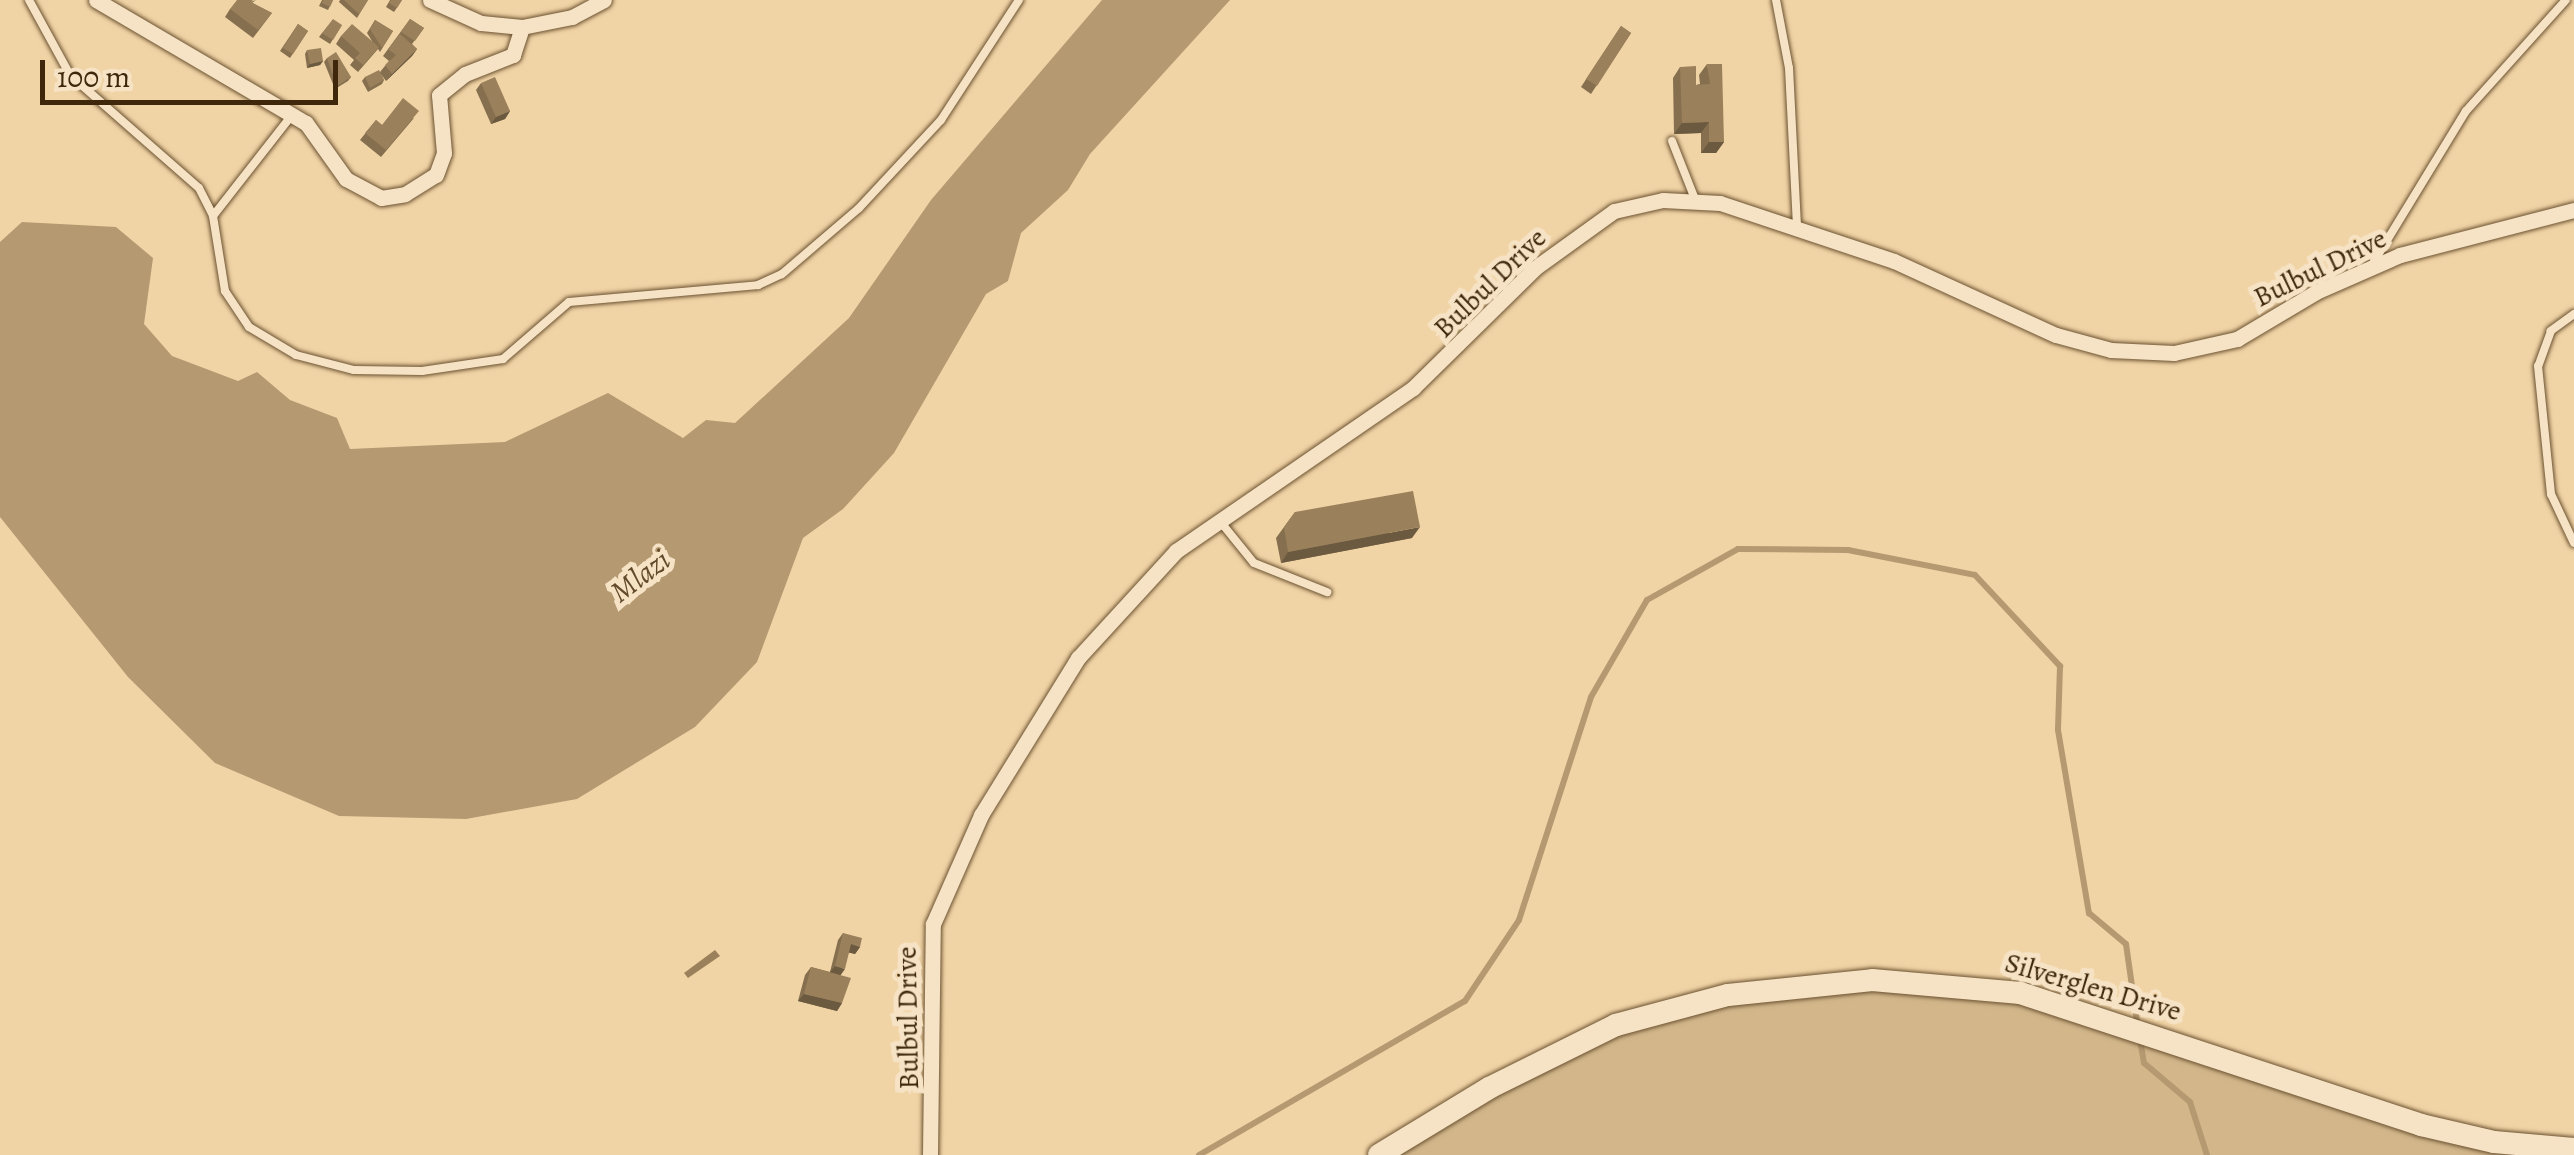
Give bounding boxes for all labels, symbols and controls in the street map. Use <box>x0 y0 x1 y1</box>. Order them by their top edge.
scale bar <box>45 40 342 102</box>
text: 100 m <box>57 57 130 97</box>
street label: Bulbul Drive <box>1427 221 1553 345</box>
street label: Bulbul Drive <box>2248 221 2392 315</box>
water label: Mlazi <box>603 542 677 610</box>
street label: Bulbul Drive <box>890 946 926 1090</box>
street label: Silverglen Drive <box>2001 946 2185 1028</box>

